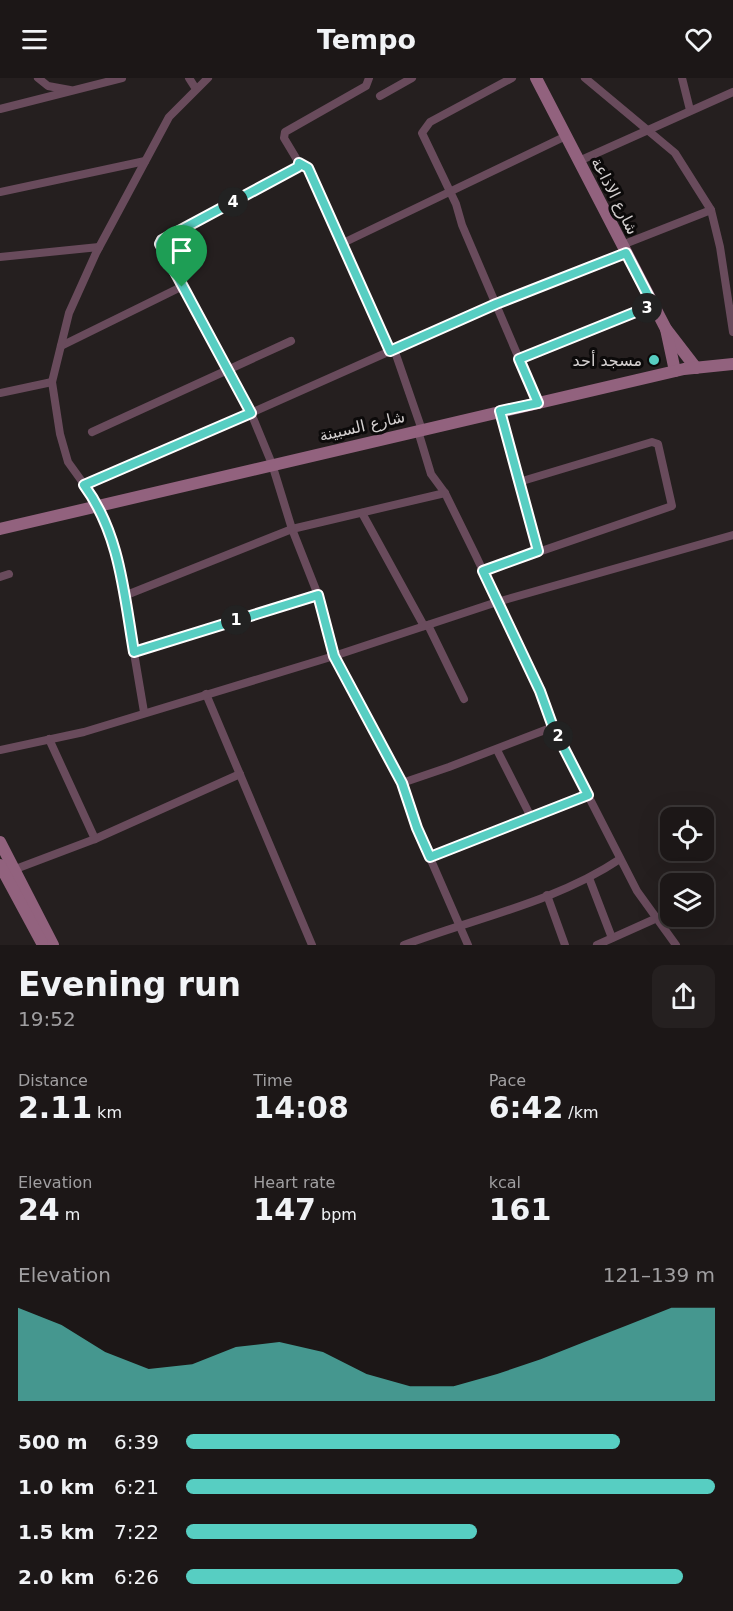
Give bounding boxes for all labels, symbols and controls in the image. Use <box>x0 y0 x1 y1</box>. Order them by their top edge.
icon: menu <box>18 23 51 56</box>
icon: heart <box>682 23 715 56</box>
text: Tempo <box>317 24 416 55</box>
street label: شارع الاذاعة <box>587 154 643 238</box>
pin: 4 <box>218 187 248 217</box>
text: 4 <box>227 192 239 211</box>
pin <box>156 225 207 287</box>
icon: arrive <box>165 234 198 267</box>
pin: 3 <box>632 293 662 323</box>
text: 3 <box>641 298 653 317</box>
place label: مسجد أحد <box>573 350 642 370</box>
marker: مسجد أحد <box>647 353 661 367</box>
street label: شارع السبينة <box>317 407 407 446</box>
pin: 1 <box>221 605 251 635</box>
text: 1 <box>230 610 242 629</box>
pin: 2 <box>543 721 573 751</box>
text: 2 <box>552 726 564 745</box>
map controls <box>660 807 714 927</box>
button: locate <box>660 807 714 861</box>
button: layers <box>660 873 714 927</box>
text: Evening run <box>18 965 241 1004</box>
button: share <box>652 965 715 1028</box>
text: 19:52 <box>18 1007 76 1031</box>
text: Distance <box>18 1071 88 1090</box>
text: Time <box>253 1071 292 1090</box>
text: Pace <box>489 1071 526 1090</box>
text: 2.11 <box>18 1090 92 1125</box>
text: 14:08 <box>253 1090 349 1125</box>
text: 6:42 <box>489 1090 563 1125</box>
text: km <box>92 1103 122 1122</box>
text: /km <box>563 1103 599 1122</box>
text: Elevation <box>18 1173 92 1192</box>
text: Heart rate <box>253 1173 335 1192</box>
text: kcal <box>489 1173 521 1192</box>
text: 24 <box>18 1192 60 1227</box>
text: 147 <box>253 1192 316 1227</box>
text: 161 <box>489 1192 551 1227</box>
text: m <box>60 1205 80 1224</box>
text: bpm <box>316 1205 357 1224</box>
text: Elevation <box>18 1263 111 1287</box>
text: 121–139 m <box>603 1263 715 1287</box>
text: 500 m <box>18 1430 88 1454</box>
text: 6:39 <box>114 1430 159 1454</box>
text: 1.0 km <box>18 1475 95 1499</box>
text: 6:21 <box>114 1475 159 1499</box>
text: 1.5 km <box>18 1520 95 1544</box>
text: 7:22 <box>114 1520 159 1544</box>
text: 2.0 km <box>18 1565 95 1589</box>
text: 6:26 <box>114 1565 159 1589</box>

